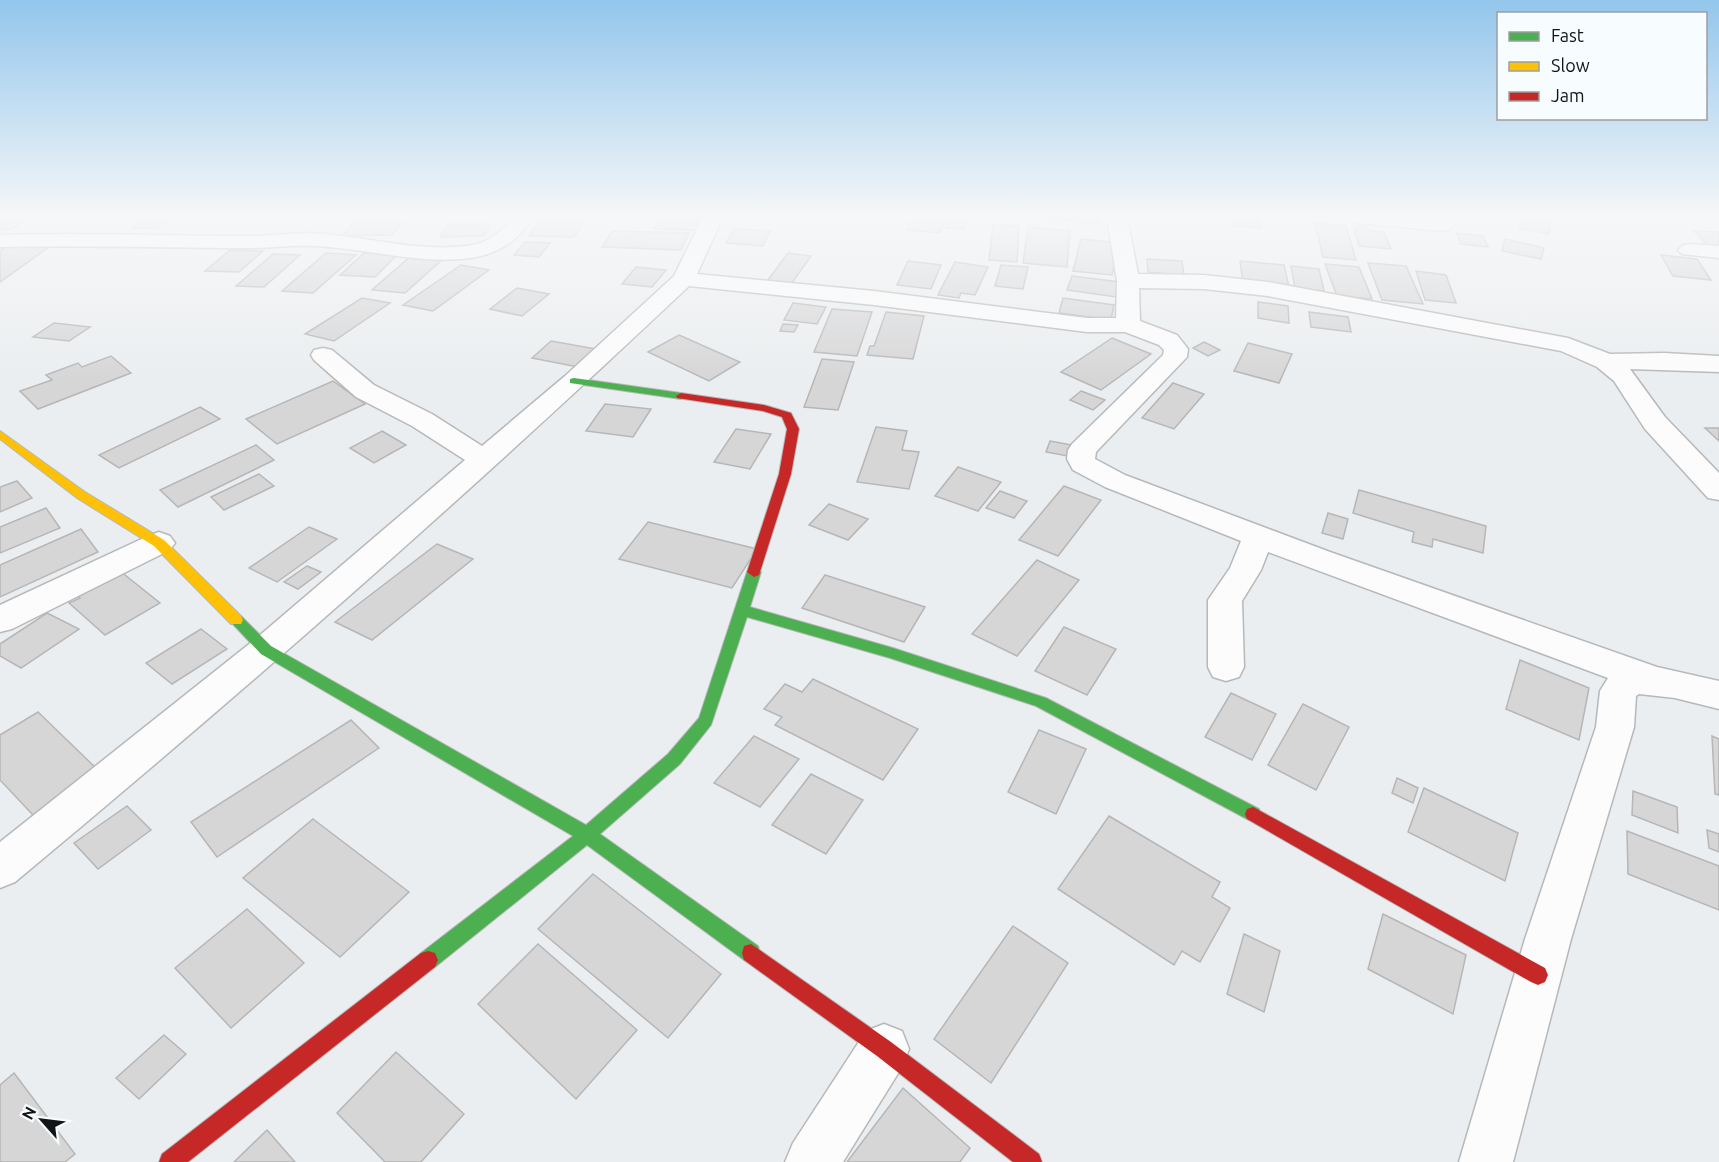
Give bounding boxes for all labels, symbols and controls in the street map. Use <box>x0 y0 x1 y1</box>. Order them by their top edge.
legend <box>1497 12 1707 120</box>
text: Fast <box>1551 25 1584 45</box>
text: Slow <box>1551 55 1590 75</box>
text: Jam <box>1551 85 1585 105</box>
north arrow <box>12 1090 72 1150</box>
text: N <box>18 1103 40 1122</box>

